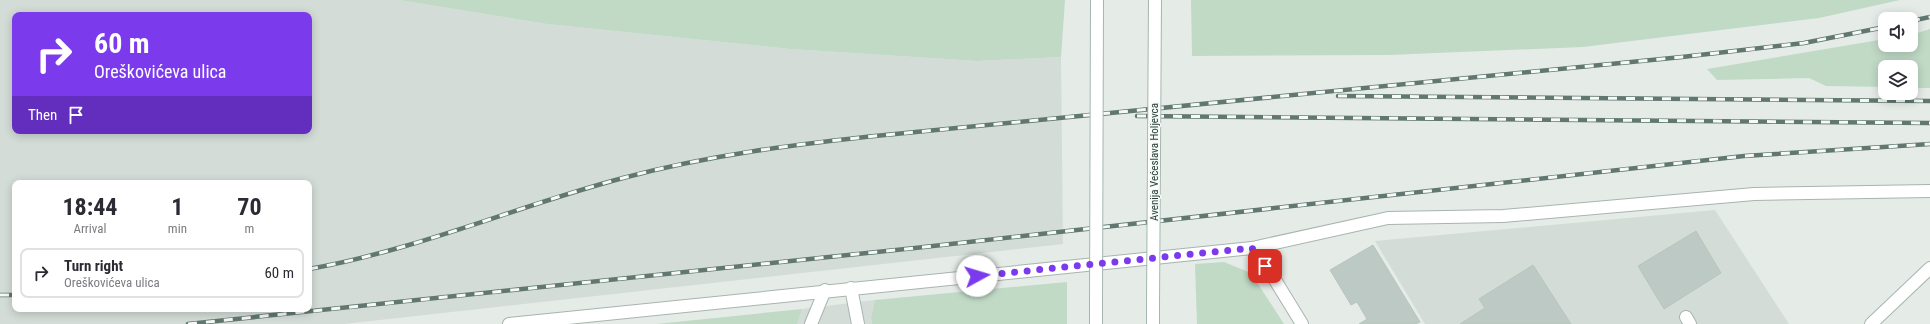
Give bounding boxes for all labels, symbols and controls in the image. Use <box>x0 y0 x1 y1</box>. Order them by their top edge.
map controls <box>1878 12 1918 100</box>
button: sound <box>1878 12 1918 52</box>
text: 60 m <box>94 27 150 60</box>
icon: right <box>28 28 80 80</box>
button: layers <box>1878 60 1918 100</box>
text: Oreškovićeva ulica <box>94 61 227 82</box>
street label: Avenija Većeslava Holjevca <box>1148 103 1161 221</box>
icon: arrive <box>65 104 87 126</box>
text: Then <box>28 106 57 124</box>
text: 18:44 <box>62 193 117 221</box>
text: 1 <box>171 193 183 221</box>
text: 70 <box>237 193 262 221</box>
text: Arrival <box>73 221 106 236</box>
text: min <box>168 221 187 236</box>
text: m <box>245 221 254 236</box>
pin <box>1248 249 1282 283</box>
position arrow <box>956 255 998 297</box>
icon: arrive <box>1254 255 1276 277</box>
text: Turn right <box>64 257 123 275</box>
icon: right <box>30 262 52 284</box>
text: 60 m <box>264 264 294 282</box>
text: Oreškovićeva ulica <box>64 275 160 290</box>

